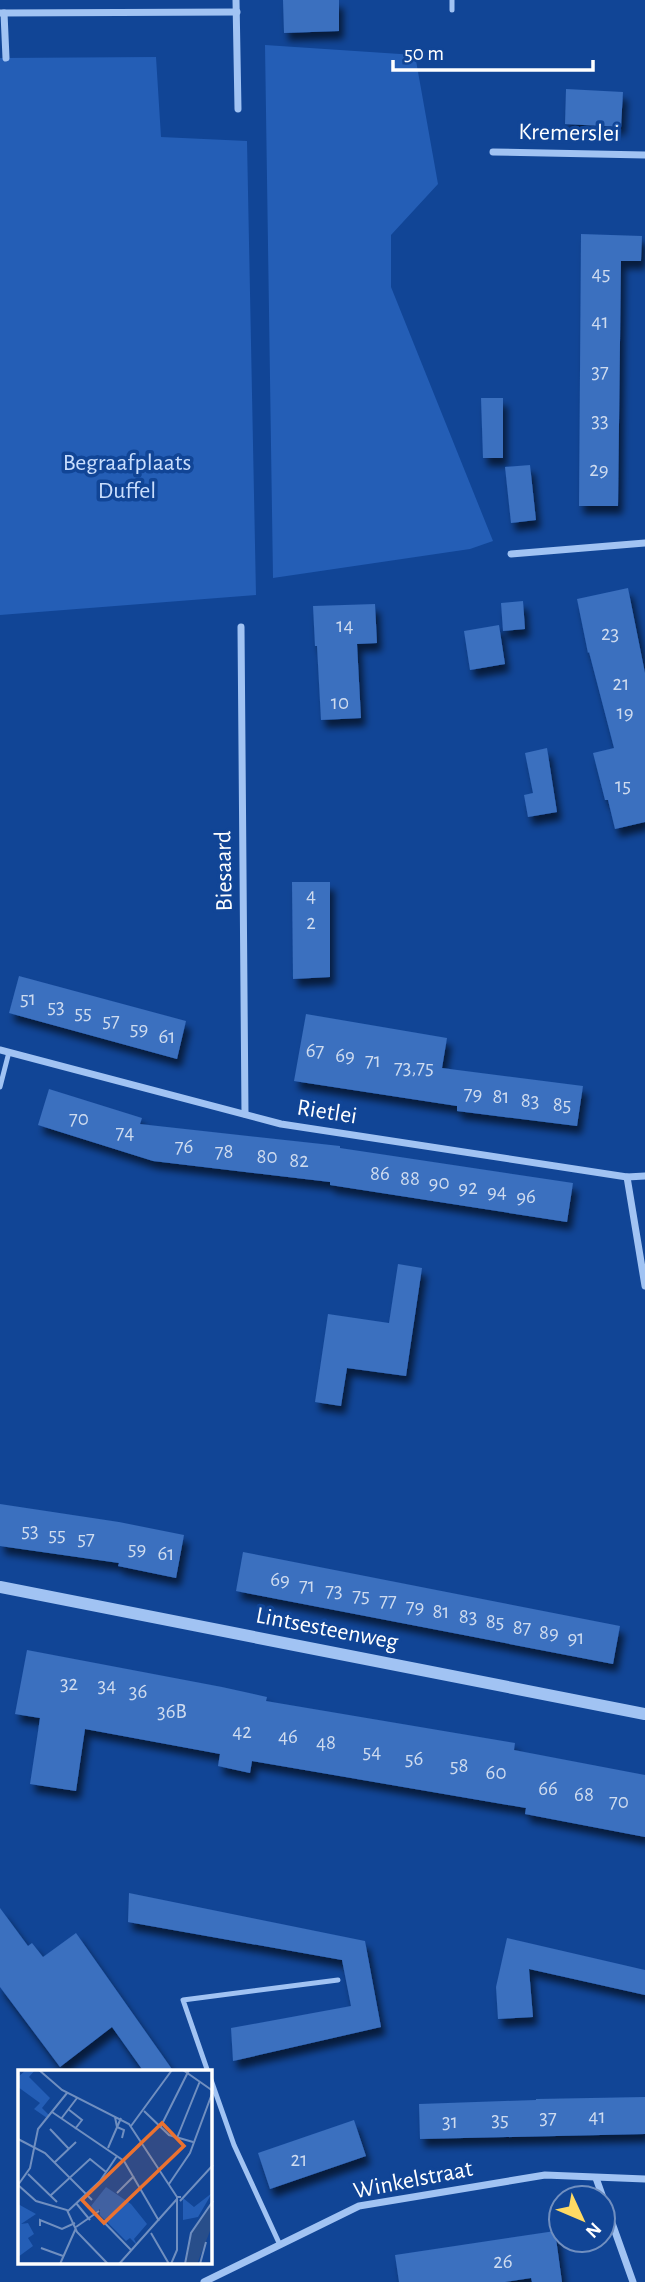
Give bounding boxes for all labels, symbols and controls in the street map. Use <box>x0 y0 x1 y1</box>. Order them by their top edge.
scale bar <box>393 28 592 72</box>
text: 50 m <box>404 43 444 64</box>
street label: Kremerslei <box>518 120 620 146</box>
house number: 45 <box>592 263 610 284</box>
house number: 41 <box>591 311 609 332</box>
house number: 37 <box>591 361 609 382</box>
house number: 33 <box>591 410 609 431</box>
park label: Begraafplaats Duffel <box>63 451 191 503</box>
house number: 29 <box>589 459 609 480</box>
house number: 14 <box>336 615 354 636</box>
house number: 23 <box>601 623 619 644</box>
house number: 21 <box>613 673 629 694</box>
house number: 10 <box>331 692 349 713</box>
house number: 19 <box>616 702 634 723</box>
house number: 15 <box>615 775 631 796</box>
street label: Biesaard <box>211 830 237 912</box>
house number: 4 <box>306 885 316 906</box>
house number: 2 <box>306 912 316 933</box>
house number: 51 <box>20 988 36 1009</box>
house number: 53 <box>47 996 65 1017</box>
house number: 55 <box>74 1002 92 1023</box>
house number: 57 <box>102 1010 120 1031</box>
house number: 59 <box>130 1018 148 1039</box>
house number: 61 <box>158 1026 176 1047</box>
house number: 67 <box>306 1040 325 1061</box>
house number: 69 <box>335 1045 355 1066</box>
house number: 71 <box>365 1050 381 1071</box>
house number: 73,75 <box>394 1057 434 1078</box>
house number: 79 <box>464 1083 482 1104</box>
house number: 81 <box>492 1086 510 1107</box>
house number: 83 <box>521 1090 539 1111</box>
house number: 85 <box>553 1094 571 1115</box>
street label: Rietlei <box>295 1095 359 1129</box>
house number: 70 <box>69 1108 89 1129</box>
house number: 74 <box>116 1122 134 1143</box>
house number: 76 <box>175 1136 193 1157</box>
house number: 78 <box>215 1141 233 1162</box>
house number: 80 <box>256 1146 278 1167</box>
house number: 82 <box>289 1150 309 1171</box>
house number: 86 <box>370 1163 390 1184</box>
house number: 88 <box>400 1168 420 1189</box>
house number: 90 <box>429 1172 449 1193</box>
house number: 92 <box>458 1177 478 1198</box>
house number: 94 <box>487 1181 507 1202</box>
house number: 96 <box>516 1186 536 1207</box>
house number: 53 <box>21 1520 39 1541</box>
house number: 55 <box>48 1524 66 1545</box>
house number: 57 <box>77 1528 95 1549</box>
house number: 59 <box>128 1538 146 1559</box>
house number: 61 <box>157 1543 175 1564</box>
house number: 69 <box>270 1569 290 1590</box>
house number: 71 <box>299 1575 315 1596</box>
house number: 73 <box>325 1580 343 1601</box>
house number: 75 <box>352 1585 370 1606</box>
house number: 77 <box>379 1590 397 1611</box>
house number: 79 <box>406 1596 424 1617</box>
house number: 81 <box>432 1601 450 1622</box>
street label: Lintsesteenweg <box>254 1603 400 1655</box>
house number: 83 <box>459 1606 477 1627</box>
house number: 85 <box>486 1611 504 1632</box>
house number: 87 <box>513 1617 532 1638</box>
house number: 89 <box>539 1622 559 1643</box>
house number: 91 <box>567 1627 585 1648</box>
house number: 32 <box>60 1673 78 1694</box>
house number: 34 <box>98 1675 116 1696</box>
house number: 36 <box>129 1681 147 1702</box>
house number: 36B <box>157 1701 187 1722</box>
house number: 42 <box>232 1721 252 1742</box>
house number: 46 <box>278 1726 298 1747</box>
house number: 48 <box>316 1732 336 1753</box>
house number: 54 <box>363 1741 381 1762</box>
house number: 56 <box>405 1748 423 1769</box>
house number: 58 <box>450 1755 468 1776</box>
house number: 60 <box>486 1762 506 1783</box>
house number: 66 <box>538 1778 558 1799</box>
house number: 68 <box>574 1784 594 1805</box>
house number: 70 <box>609 1791 629 1812</box>
inset map <box>18 2070 212 2264</box>
house number: 41 <box>588 2106 606 2127</box>
house number: 37 <box>539 2107 557 2128</box>
house number: 35 <box>491 2109 509 2130</box>
house number: 31 <box>442 2111 458 2132</box>
house number: 21 <box>291 2149 307 2170</box>
street label: Winkelstraat <box>351 2157 475 2203</box>
north arrow <box>547 2184 617 2254</box>
text: N <box>582 2218 605 2241</box>
house number: 26 <box>493 2251 513 2272</box>

